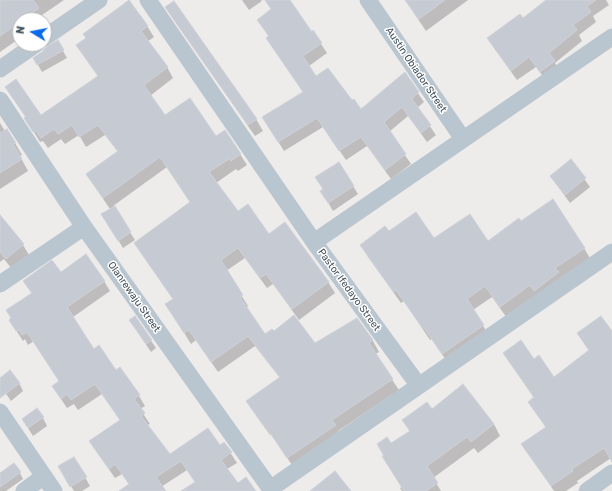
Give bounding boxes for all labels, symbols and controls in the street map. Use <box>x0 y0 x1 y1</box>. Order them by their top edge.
north arrow <box>12 12 52 52</box>
text: N <box>14 25 28 35</box>
street label: Austin Obiador Street <box>383 25 449 115</box>
street label: Pastor Ifedayo Street <box>315 247 383 333</box>
street label: Olanrewaju Street <box>105 259 163 335</box>

